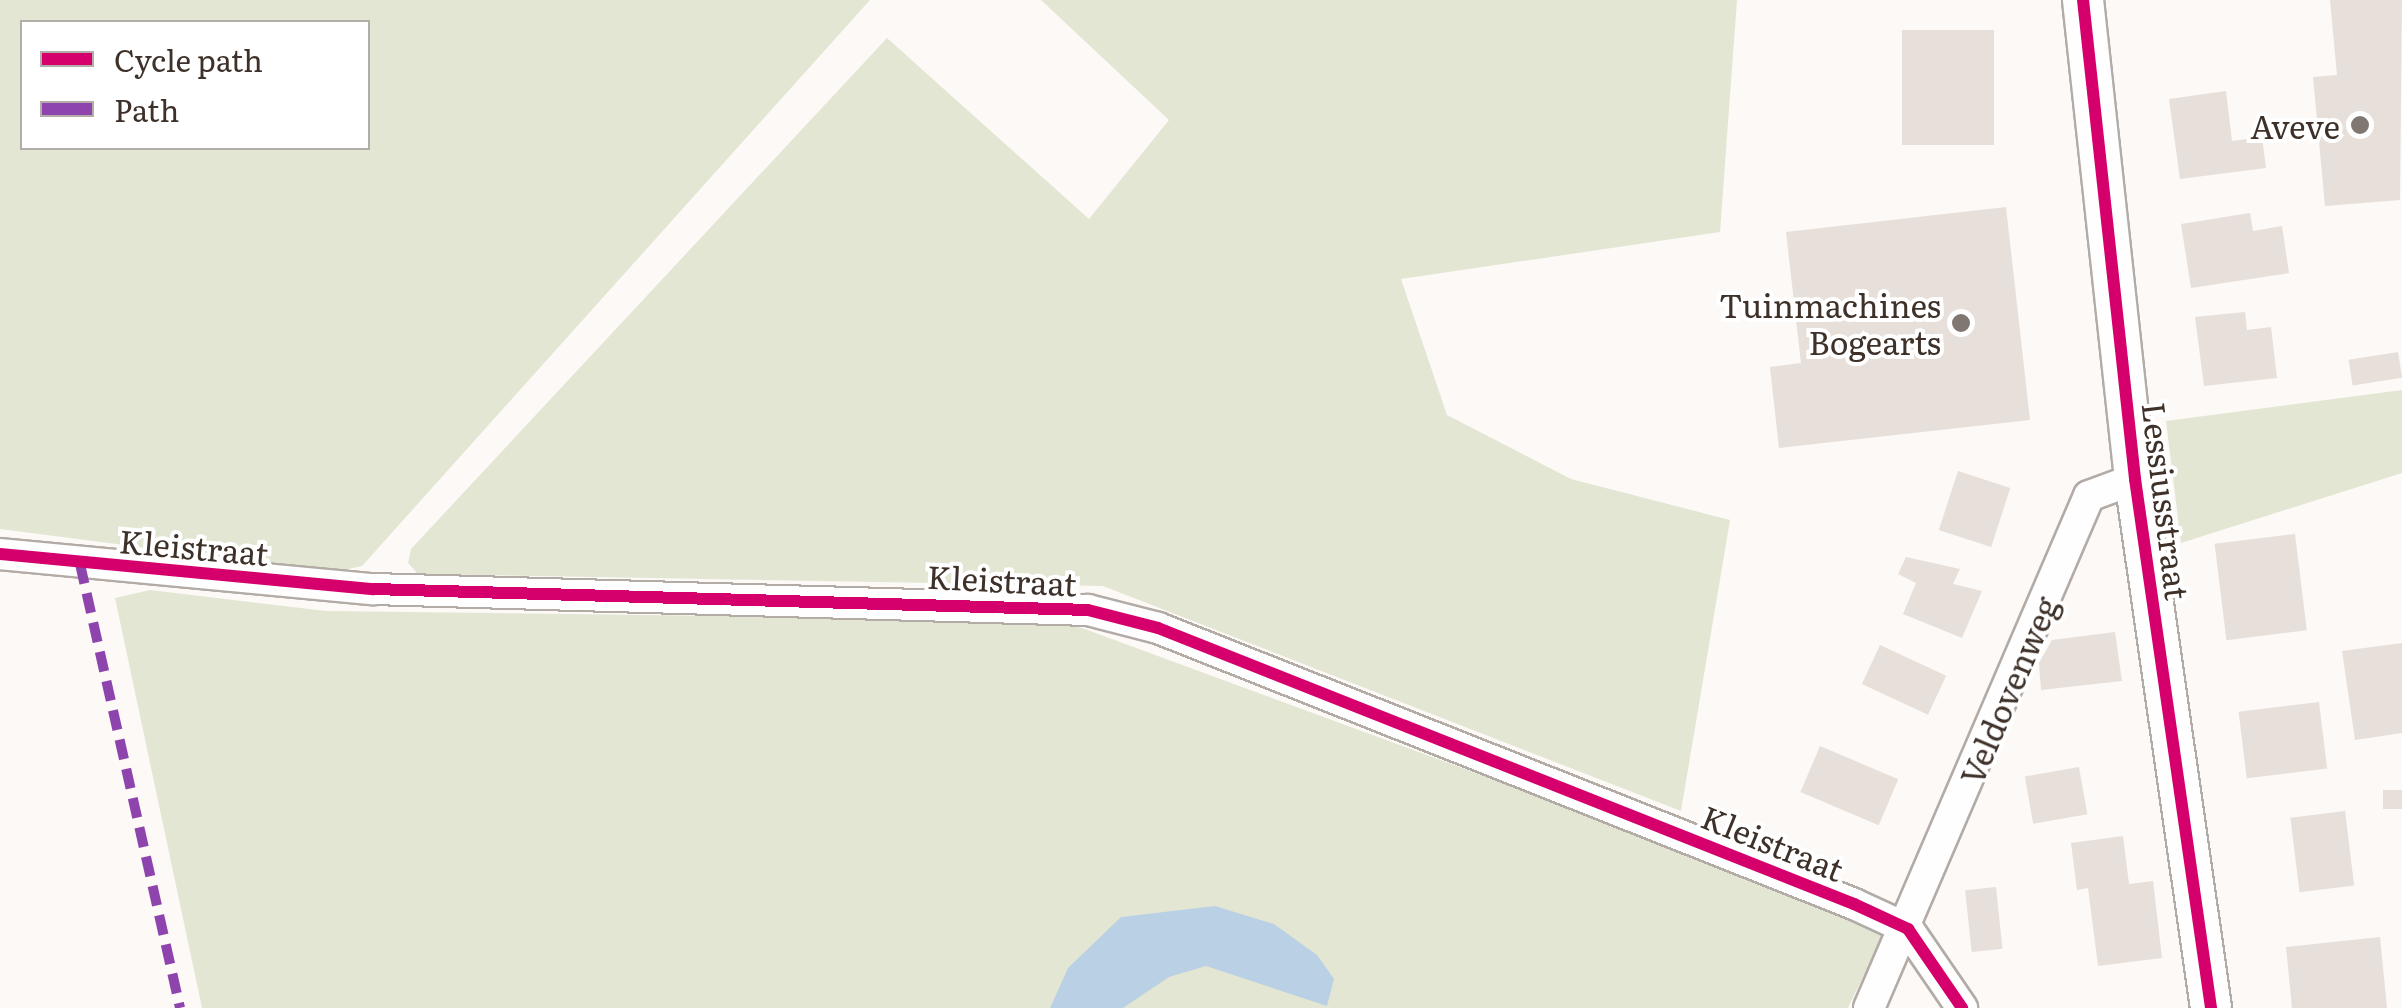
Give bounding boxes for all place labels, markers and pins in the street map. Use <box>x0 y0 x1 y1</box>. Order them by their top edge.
place label: Aveve <box>2250 106 2340 144</box>
marker: Aveve <box>2349 114 2371 136</box>
place label: Tuinmachines Bogearts <box>1719 286 1941 361</box>
marker: Tuinmachines Bogearts <box>1950 312 1972 334</box>

